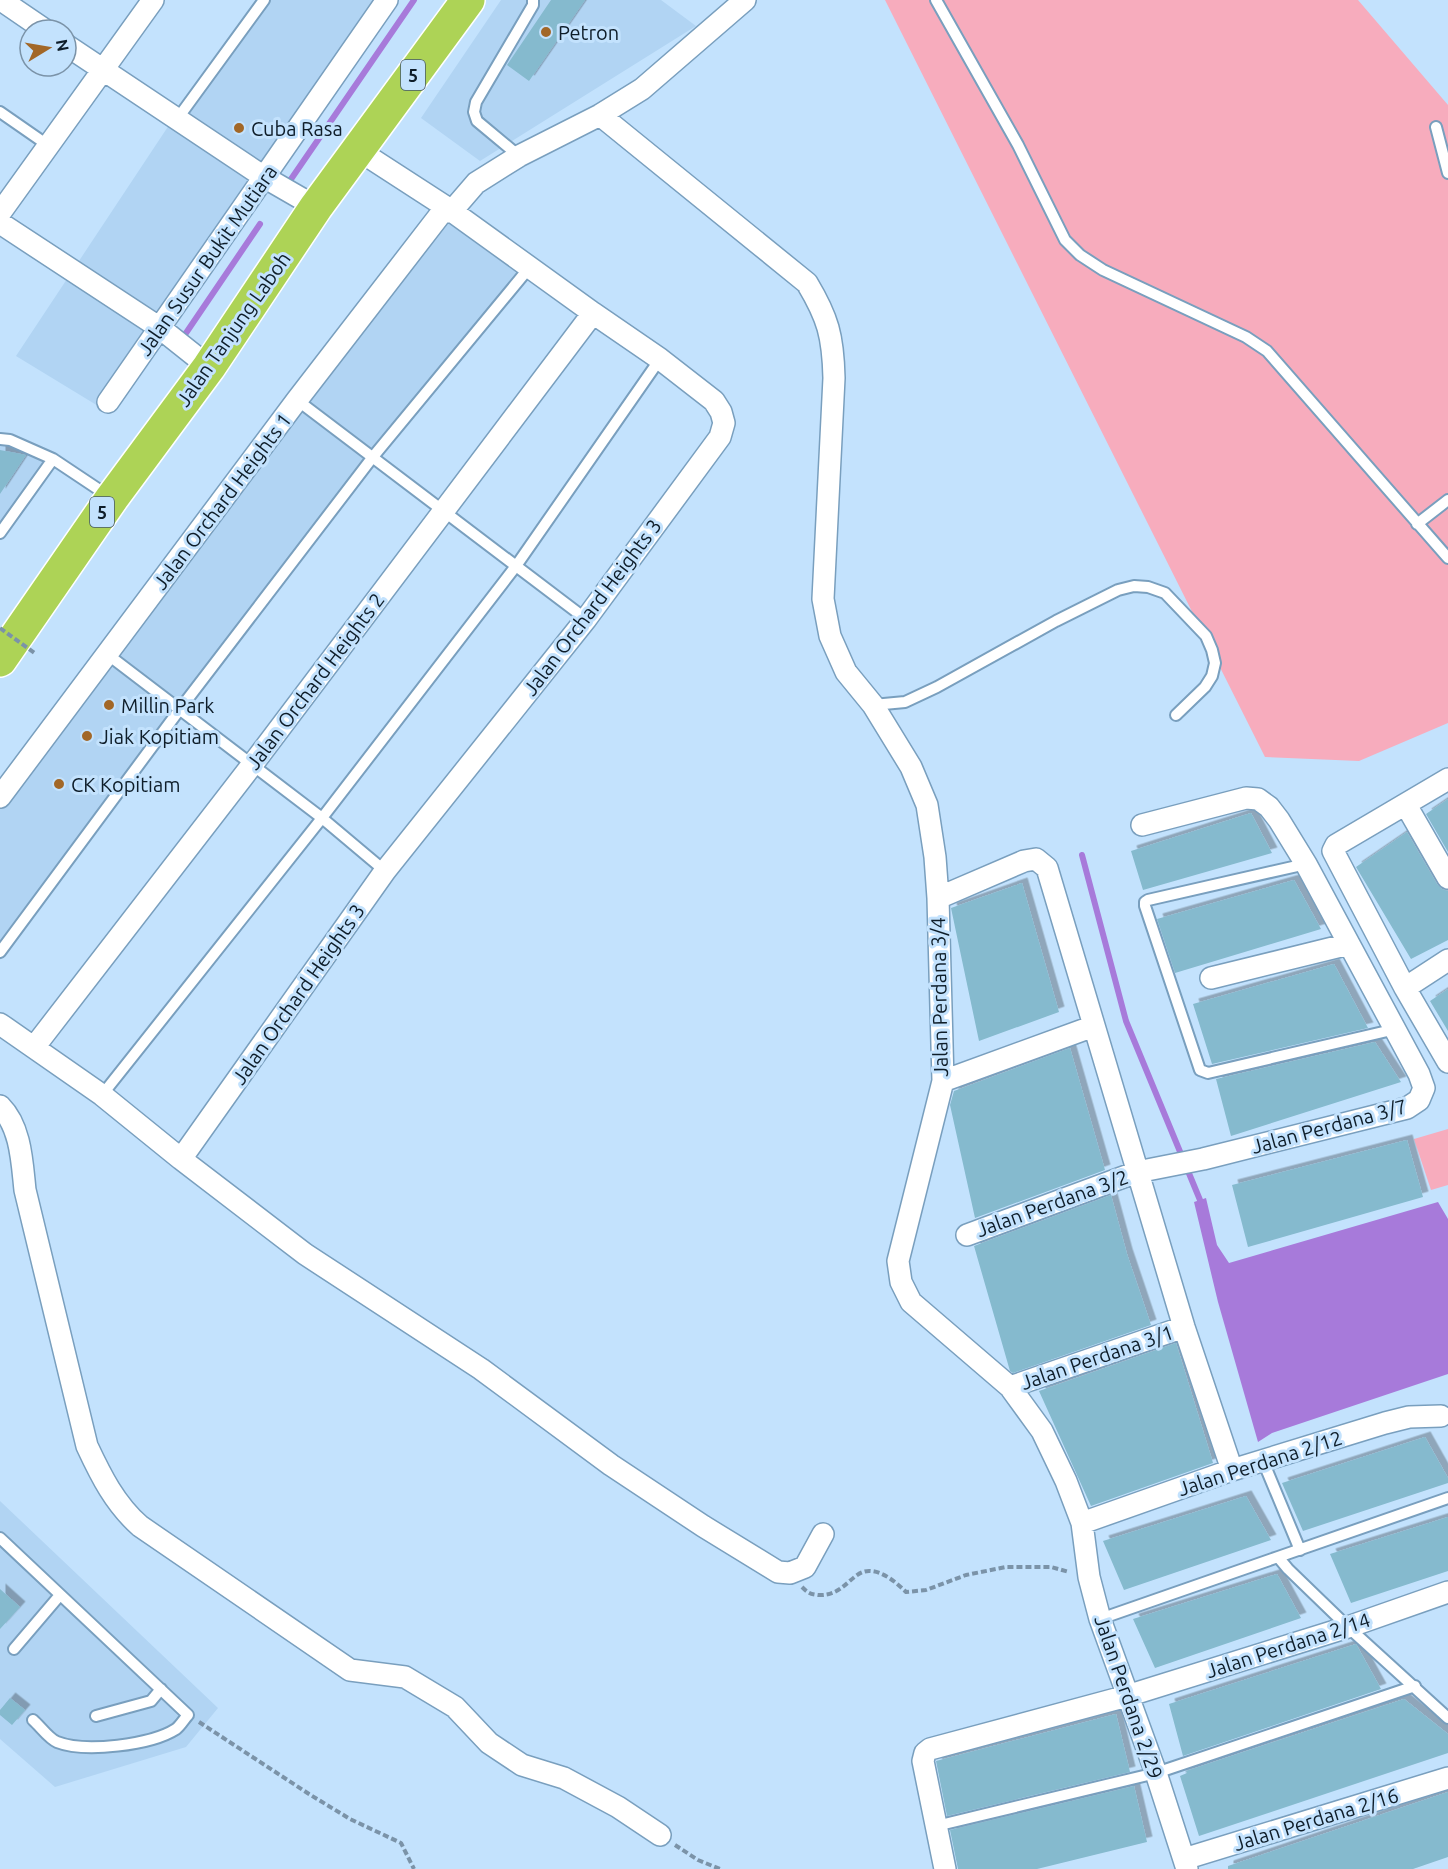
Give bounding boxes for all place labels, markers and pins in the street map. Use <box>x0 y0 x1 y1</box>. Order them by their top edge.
place label: Petron <box>558 21 619 44</box>
marker: Petron <box>539 25 553 39</box>
place label: Cuba Rasa <box>251 117 343 140</box>
marker: Cuba Rasa <box>232 121 246 135</box>
place label: Millin Park <box>121 694 214 717</box>
marker: Millin Park <box>102 698 116 712</box>
place label: Jiak Kopitiam <box>99 725 219 748</box>
marker: Jiak Kopitiam <box>80 729 94 743</box>
place label: CK Kopitiam <box>71 773 180 796</box>
marker: CK Kopitiam <box>52 777 66 791</box>

